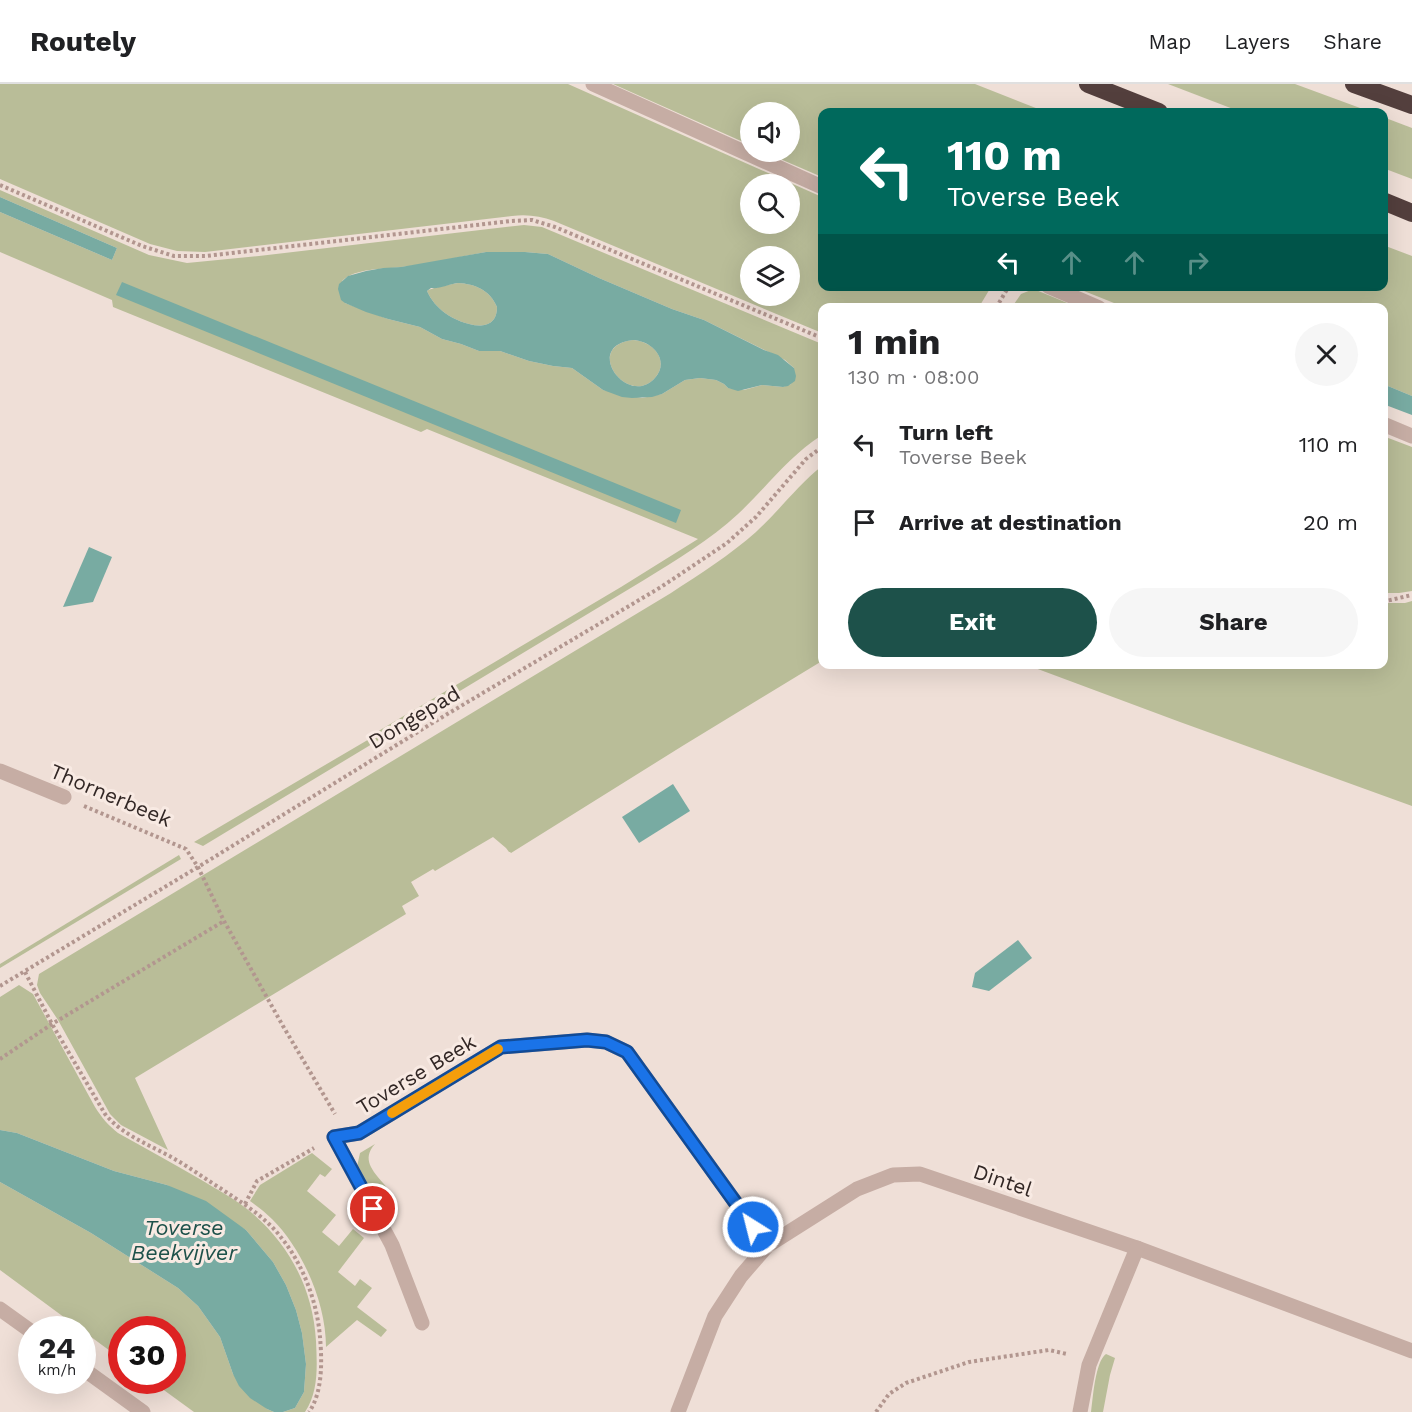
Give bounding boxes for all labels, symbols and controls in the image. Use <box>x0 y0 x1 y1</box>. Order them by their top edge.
text: Routely <box>30 25 136 58</box>
text: Map <box>1148 29 1191 54</box>
text: Layers <box>1224 29 1290 54</box>
text: Share <box>1323 29 1382 54</box>
map controls <box>740 102 800 306</box>
button: sound <box>740 102 800 162</box>
text: 110 m <box>947 131 1062 180</box>
icon: left <box>848 132 926 210</box>
button: search <box>740 174 800 234</box>
text: Toverse Beek <box>947 181 1120 213</box>
button: layers <box>740 246 800 306</box>
icon: left <box>992 246 1025 279</box>
icon: ahead <box>1055 246 1088 279</box>
icon: ahead <box>1118 246 1151 279</box>
icon: right <box>1181 246 1214 279</box>
text: 1 min <box>848 321 940 363</box>
button: close <box>1295 323 1358 386</box>
text: 130 m · 08:00 <box>848 365 980 389</box>
text: Turn left <box>899 420 993 445</box>
icon: left <box>848 428 881 461</box>
text: 110 m <box>1299 432 1358 457</box>
text: Toverse Beek <box>899 445 1027 469</box>
icon: arrive <box>848 506 881 539</box>
text: Arrive at destination <box>899 510 1122 535</box>
text: 20 m <box>1303 510 1358 535</box>
button: Exit <box>848 588 1097 657</box>
button: Share <box>1109 588 1358 657</box>
street label: Dongepad <box>364 680 464 754</box>
street label: Thornerbeek <box>47 758 176 832</box>
street label: Toverse Beek <box>352 1029 480 1119</box>
street label: Dintel <box>970 1158 1036 1202</box>
pin <box>347 1183 398 1234</box>
icon: arrive <box>356 1192 389 1225</box>
position arrow <box>721 1195 785 1259</box>
water label: Toverse Beekvijver <box>131 1215 238 1265</box>
speed limit sign: 30 <box>108 1316 186 1394</box>
text: 24 <box>39 1330 75 1365</box>
text: km/h <box>38 1361 76 1379</box>

